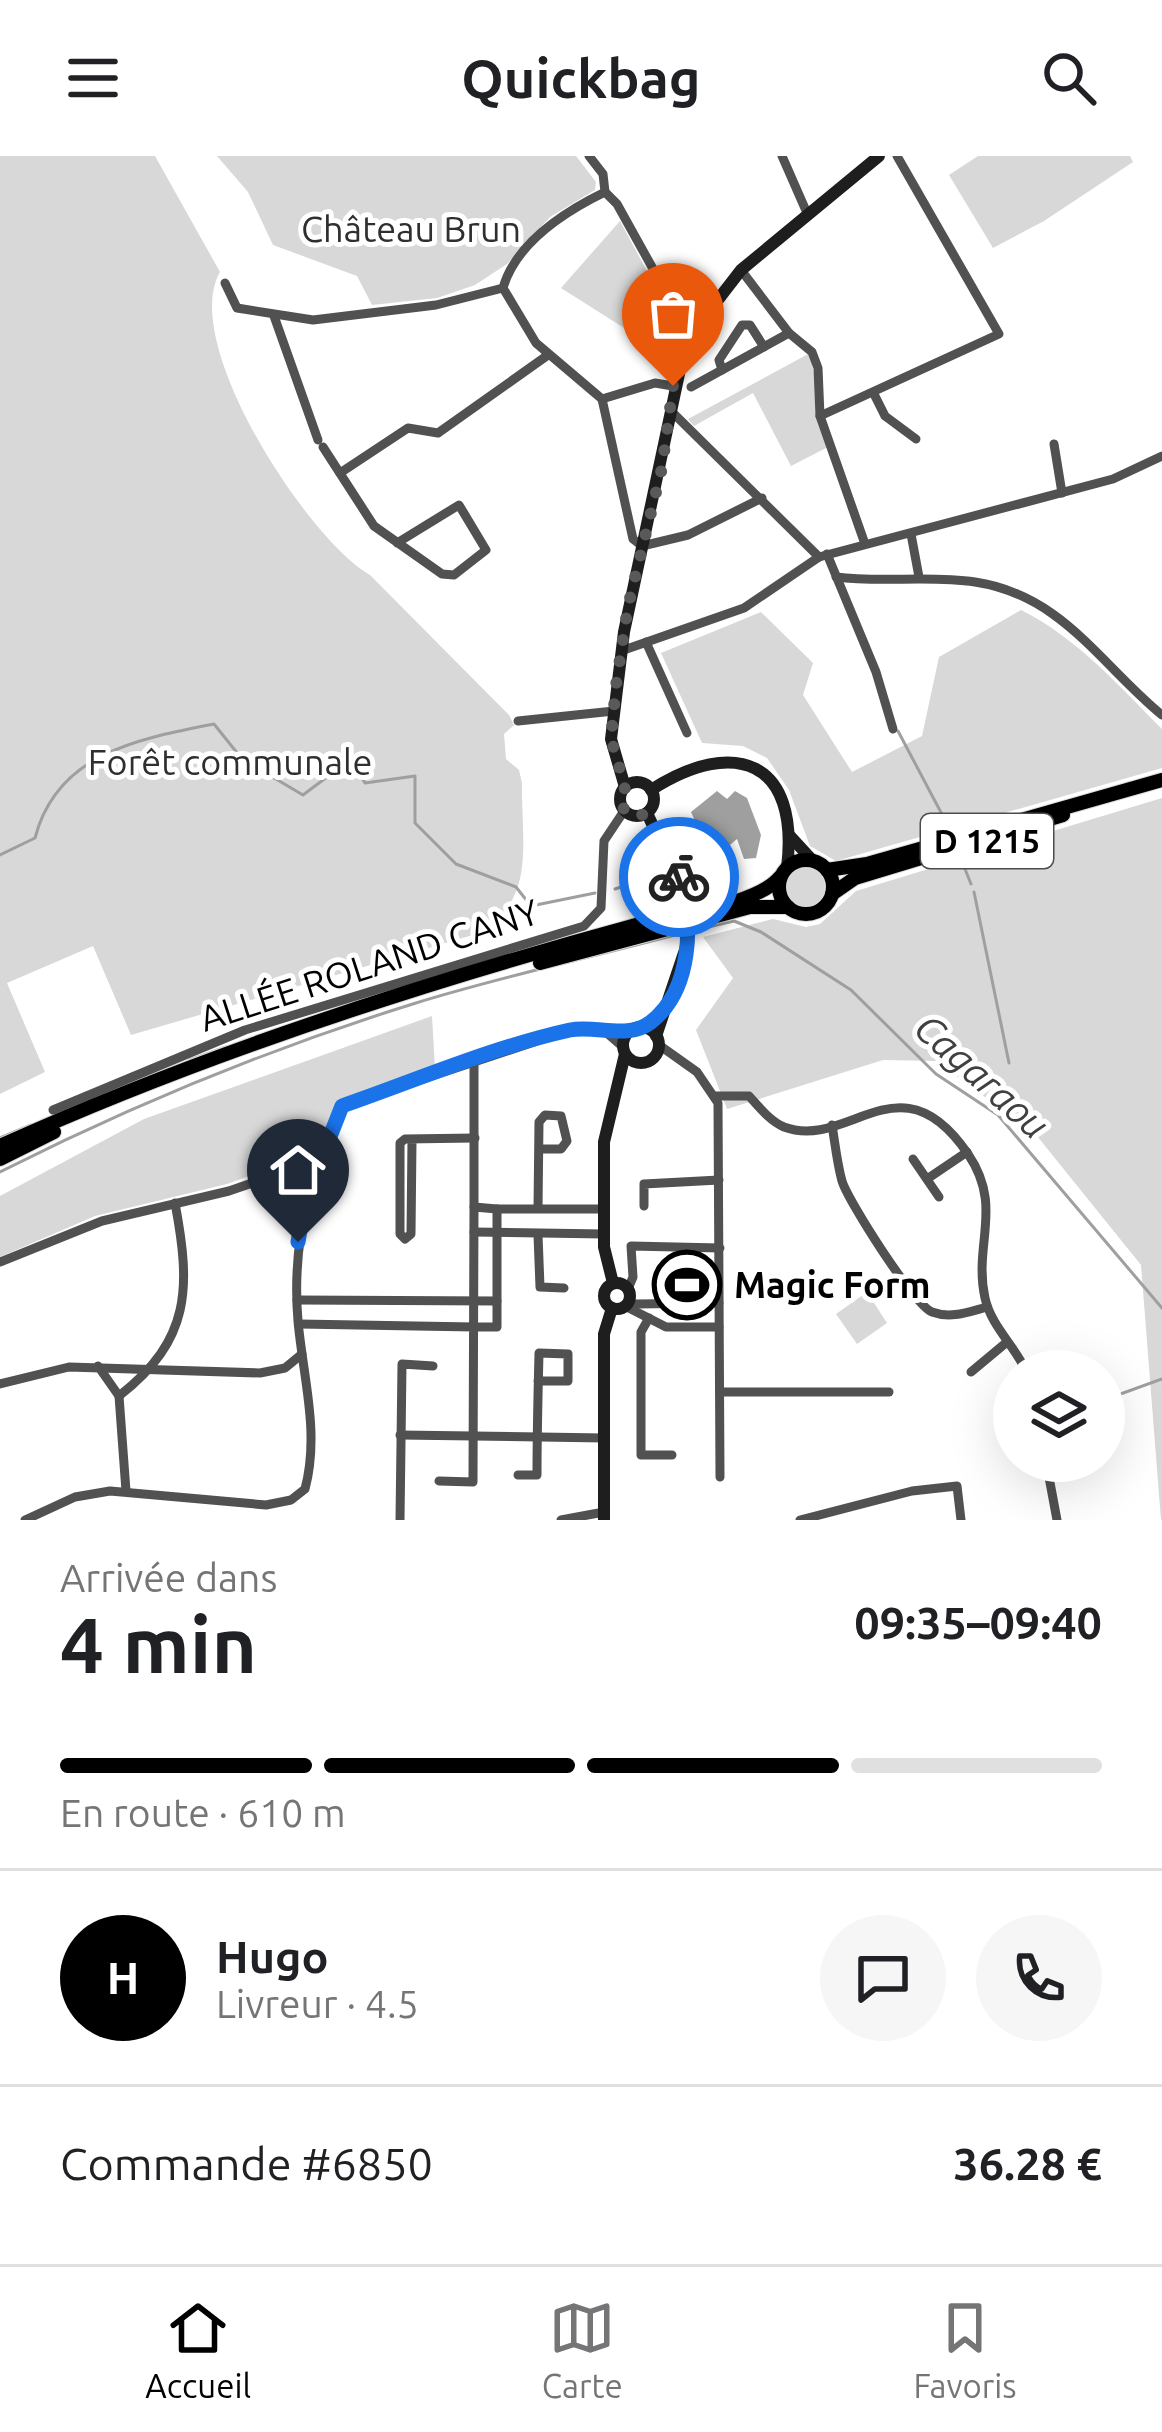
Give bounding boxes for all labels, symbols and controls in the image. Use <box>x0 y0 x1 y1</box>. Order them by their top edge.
icon: menu <box>60 45 126 111</box>
icon: search <box>1036 45 1102 111</box>
text: Quickbag <box>461 48 701 108</box>
park label: Château Brun <box>301 208 521 249</box>
pin <box>622 263 724 386</box>
icon: bag <box>640 281 706 347</box>
park label: Forêt communale <box>88 741 372 782</box>
road number: D 1215 <box>921 814 1053 868</box>
courier <box>619 817 739 937</box>
icon: bike <box>646 844 712 910</box>
street label: ALLÉE ROLAND CANY <box>194 890 544 1039</box>
water label: Cagaraou <box>907 1005 1058 1147</box>
pin <box>247 1119 349 1242</box>
icon: home <box>265 1137 331 1203</box>
sports icon: Magic Form <box>652 1250 722 1320</box>
place label: Magic Form <box>734 1264 930 1305</box>
map controls <box>993 1350 1125 1482</box>
button: layers <box>993 1350 1125 1482</box>
text: Arrivée dans <box>60 1556 277 1599</box>
text: 09:35–09:40 <box>854 1597 1102 1648</box>
text: 4 min <box>60 1600 257 1688</box>
text: En route · 610 m <box>60 1791 346 1834</box>
button: chat <box>820 1915 946 2041</box>
button: phone <box>976 1915 1102 2041</box>
text: Hugo <box>216 1931 329 1982</box>
text: H <box>107 1952 139 2003</box>
text: Livreur · 4.5 <box>216 1982 419 2025</box>
text: Commande #6850 <box>60 2138 433 2189</box>
text: 36.28 € <box>953 2138 1102 2189</box>
tab: Accueil <box>145 2295 251 2404</box>
tab: Carte <box>542 2295 623 2404</box>
tab: Favoris <box>913 2295 1017 2404</box>

